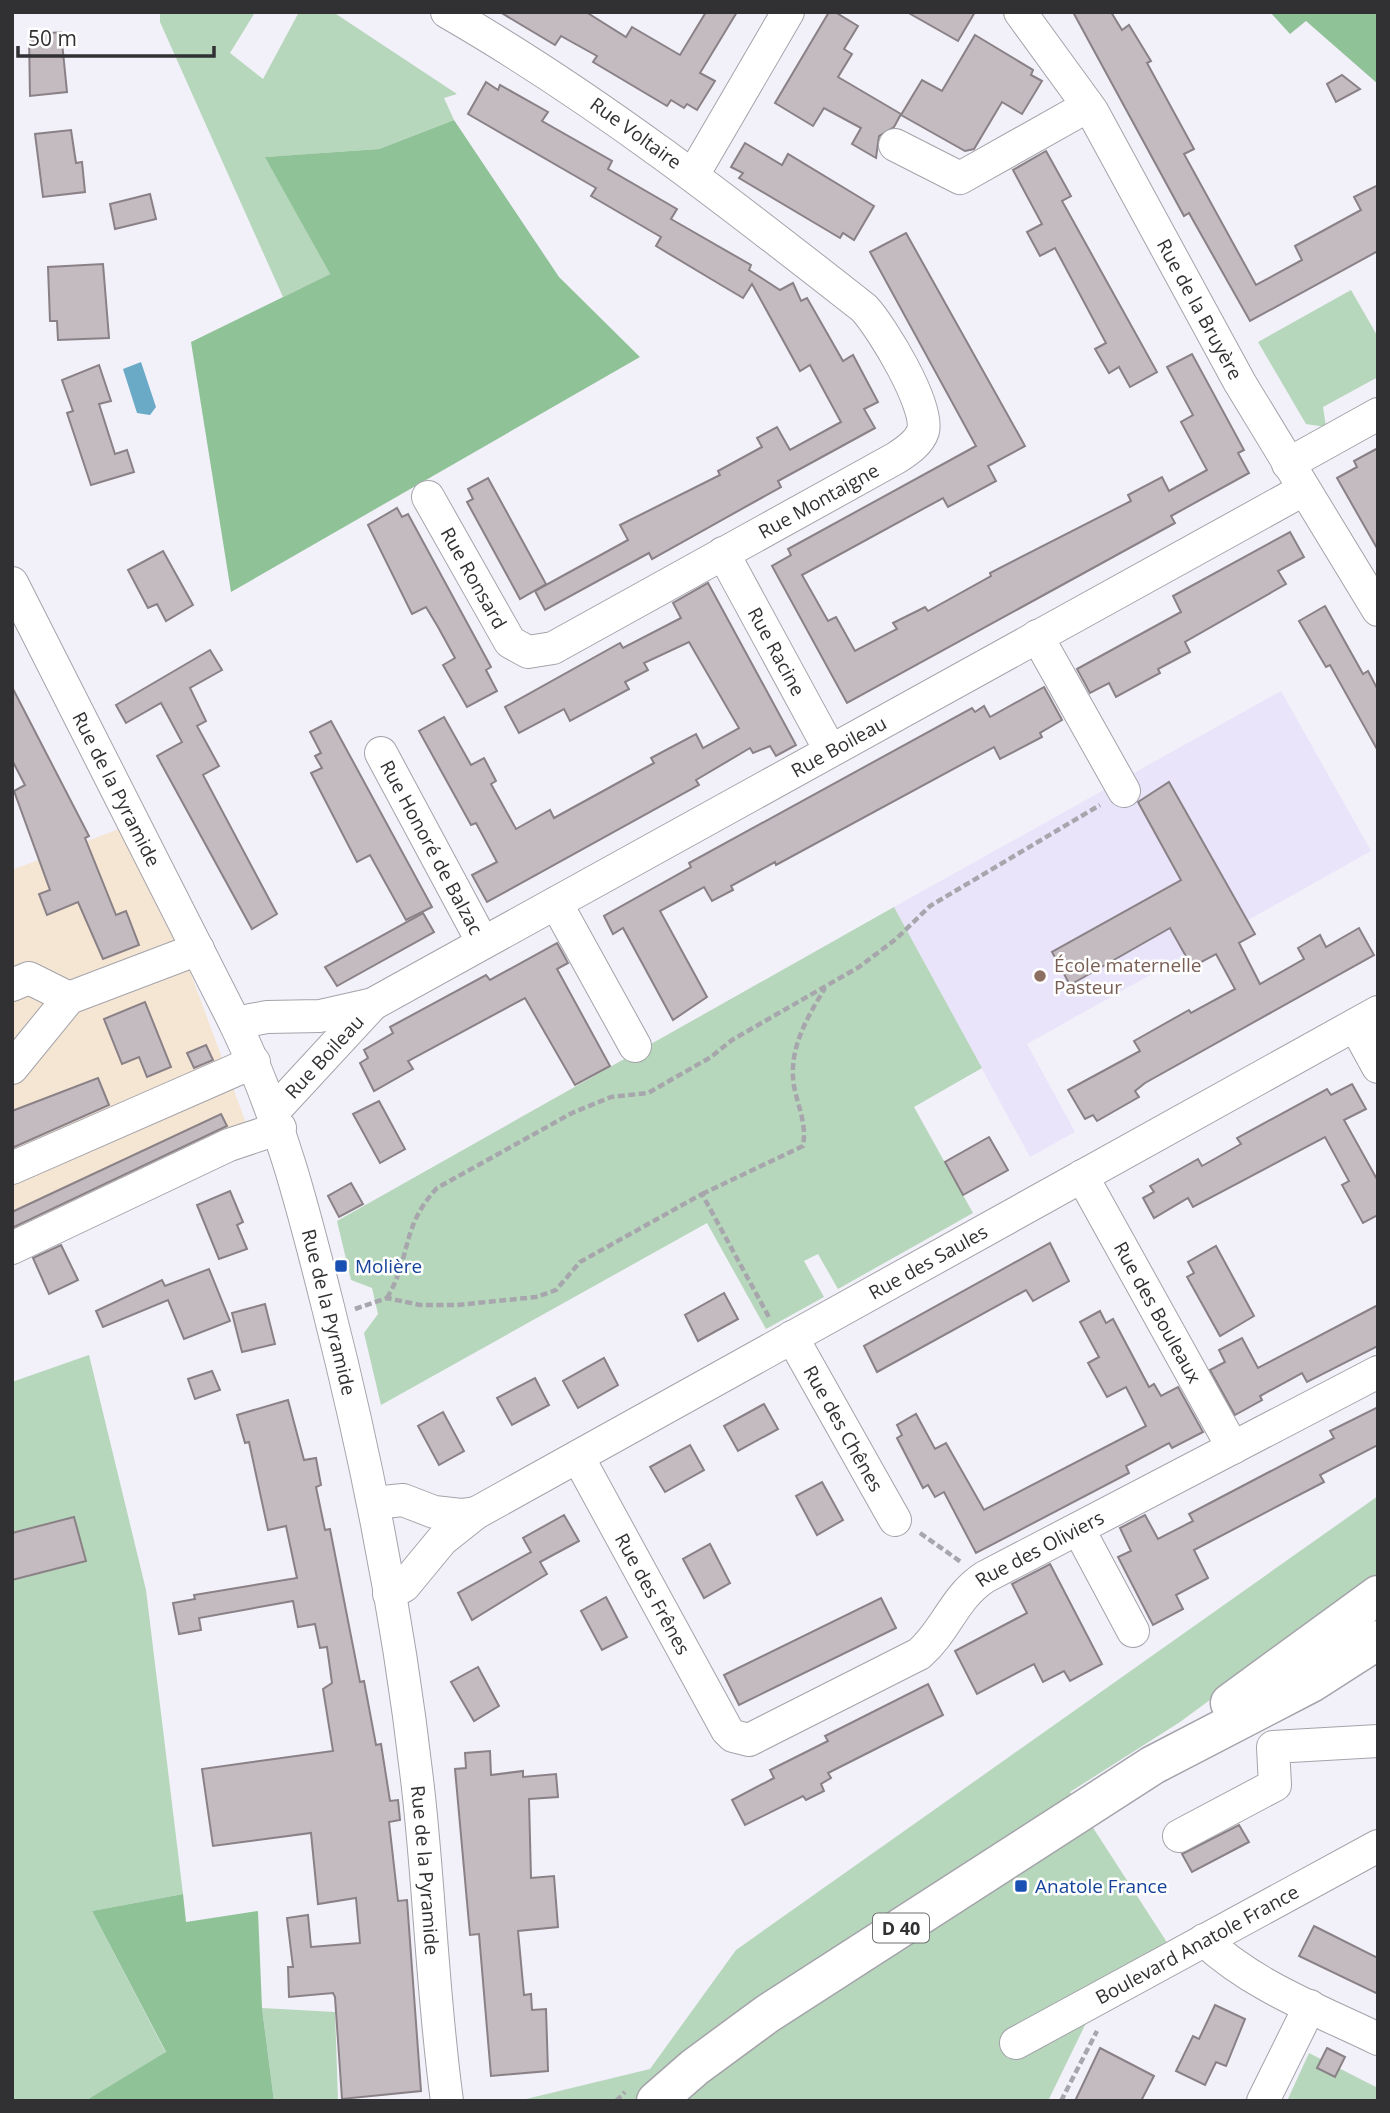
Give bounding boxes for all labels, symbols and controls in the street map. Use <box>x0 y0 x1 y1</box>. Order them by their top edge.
scale bar <box>18 14 214 58</box>
text: 50 m <box>28 24 77 52</box>
street label: Rue Voltaire <box>585 91 687 175</box>
street label: Rue de la Bruyère <box>1151 234 1249 384</box>
street label: Rue Montaigne <box>754 457 883 545</box>
street label: Rue Ronsard <box>435 522 513 633</box>
street label: Rue Racine <box>742 602 811 700</box>
street label: Rue de la Pyramide <box>66 707 167 871</box>
street label: Rue Boileau <box>786 710 891 783</box>
street label: Rue Honoré de Balzac <box>374 755 489 939</box>
place label: École maternelle Pasteur <box>1054 952 1201 1000</box>
marker: École maternelle Pasteur <box>1032 968 1048 984</box>
street label: Rue Boileau <box>279 1009 369 1104</box>
street label: Rue des Saules <box>864 1218 992 1306</box>
street label: Rue de la Pyramide <box>296 1226 362 1398</box>
street label: Rue des Bouleaux <box>1108 1237 1208 1388</box>
place label: Molière <box>355 1253 422 1279</box>
marker: Molière <box>333 1258 349 1274</box>
street label: Rue des Chênes <box>798 1361 889 1496</box>
street label: Rue des Oliviers <box>970 1504 1108 1593</box>
street label: Rue des Frênes <box>609 1528 696 1659</box>
street label: Rue de la Pyramide <box>405 1784 445 1956</box>
place label: Anatole France <box>1035 1873 1167 1899</box>
marker: Anatole France <box>1013 1878 1029 1894</box>
street label: Boulevard Anatole France <box>1091 1879 1303 2010</box>
road number: D 40 <box>873 1914 929 1942</box>

